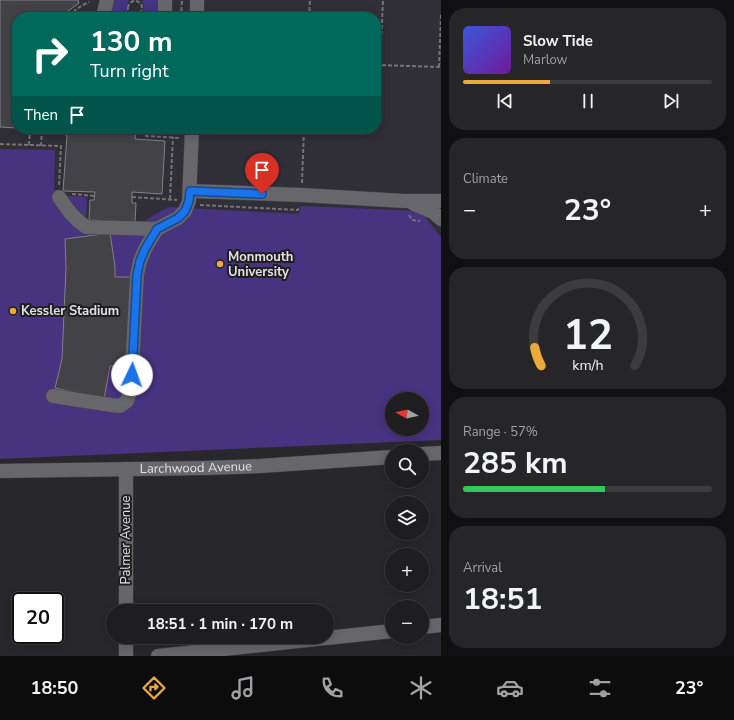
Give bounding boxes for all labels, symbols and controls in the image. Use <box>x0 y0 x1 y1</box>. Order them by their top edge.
text: 130 m <box>90 23 173 61</box>
icon: right <box>24 28 76 80</box>
text: Slow Tide <box>523 31 593 51</box>
text: Marlow <box>523 51 568 69</box>
text: Turn right <box>90 59 169 83</box>
icon: previous <box>494 90 516 112</box>
icon: pause <box>577 90 599 112</box>
icon: next <box>660 90 682 112</box>
icon: arrive <box>66 104 88 126</box>
text: Then <box>24 105 58 125</box>
pin <box>245 153 279 194</box>
icon: arrive <box>251 159 273 181</box>
text: Climate <box>463 170 508 188</box>
text: 23° <box>564 190 611 231</box>
text: − <box>463 195 476 225</box>
text: + <box>699 195 712 225</box>
place label: Monmouth University <box>228 248 293 281</box>
marker: Monmouth University <box>215 259 225 269</box>
place label: Kessler Stadium <box>21 302 119 320</box>
marker: Kessler Stadium <box>8 306 18 316</box>
text: 12 <box>563 307 612 364</box>
position arrow <box>111 354 153 396</box>
text: km/h <box>572 356 603 375</box>
north arrow <box>385 392 429 436</box>
map controls <box>385 392 429 644</box>
text: Range · 57% <box>463 423 538 441</box>
text: 285 km <box>463 443 568 484</box>
button: search <box>385 444 429 488</box>
street label: Larchwood Avenue <box>140 457 253 478</box>
street label: Palmer Avenue <box>117 495 135 584</box>
button: layers <box>385 496 429 540</box>
button: + <box>385 548 429 592</box>
text: Arrival <box>463 559 502 577</box>
text: 18:51 <box>463 579 542 620</box>
speed limit sign: 20 <box>12 592 64 644</box>
button: − <box>385 600 429 644</box>
text: 18:51 · 1 min · 170 m <box>147 614 293 634</box>
icon: directions <box>140 674 168 702</box>
icon: music <box>229 674 257 702</box>
icon: phone <box>318 674 346 702</box>
icon: climate <box>407 674 435 702</box>
icon: car <box>496 674 524 702</box>
icon: filters <box>586 674 614 702</box>
text: 18:50 <box>31 676 78 700</box>
text: 23° <box>675 676 703 700</box>

